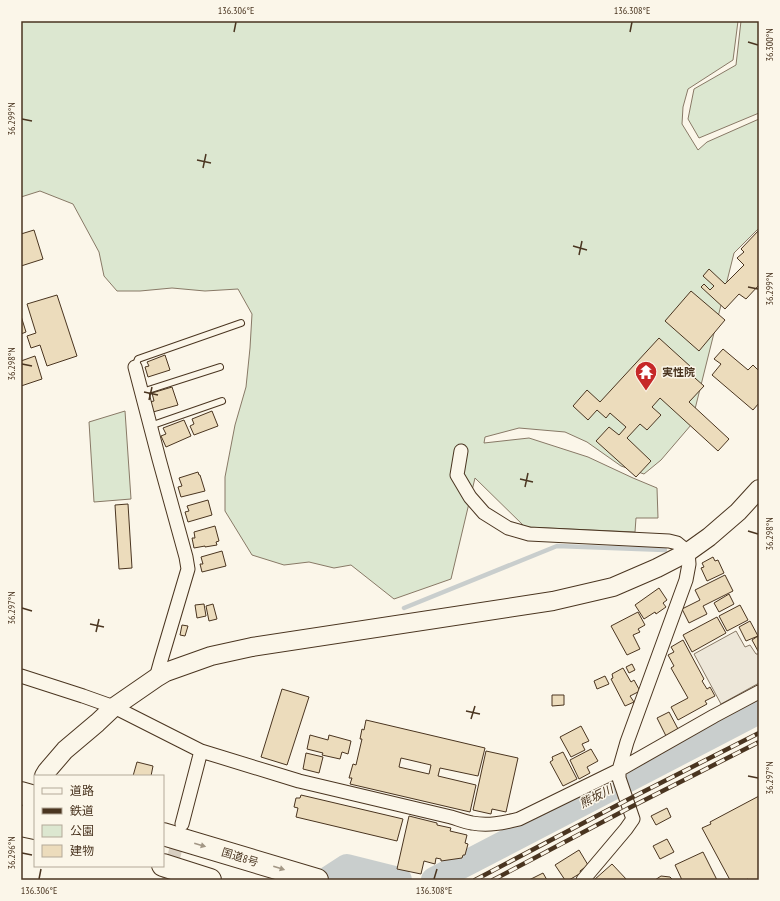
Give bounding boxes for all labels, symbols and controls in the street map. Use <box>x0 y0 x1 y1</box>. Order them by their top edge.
text: 136.306°E <box>218 4 254 17</box>
text: 136.308°E <box>614 4 650 17</box>
text: 36.300°N <box>763 28 776 62</box>
text: 36.299°N <box>5 102 18 136</box>
text: 36.299°N <box>763 272 776 306</box>
text: 36.298°N <box>5 347 18 381</box>
temple icon: 実性院 <box>633 359 659 392</box>
place label: 実性院 <box>662 365 695 379</box>
text: 36.298°N <box>763 517 776 551</box>
text: 36.297°N <box>5 591 18 625</box>
text: 36.297°N <box>763 761 776 795</box>
legend <box>34 775 164 867</box>
water label: 熊坂川 <box>577 780 617 811</box>
text: 道路 <box>70 783 94 798</box>
text: 鉄道 <box>70 803 94 818</box>
text: 公園 <box>70 823 94 838</box>
text: 36.296°N <box>5 836 18 870</box>
one-way arrow <box>195 842 207 848</box>
text: 建物 <box>70 843 94 858</box>
street label: 国道8号 <box>220 845 260 869</box>
one-way arrow <box>273 865 285 871</box>
text: 136.306°E <box>21 884 57 897</box>
text: 136.308°E <box>416 884 452 897</box>

